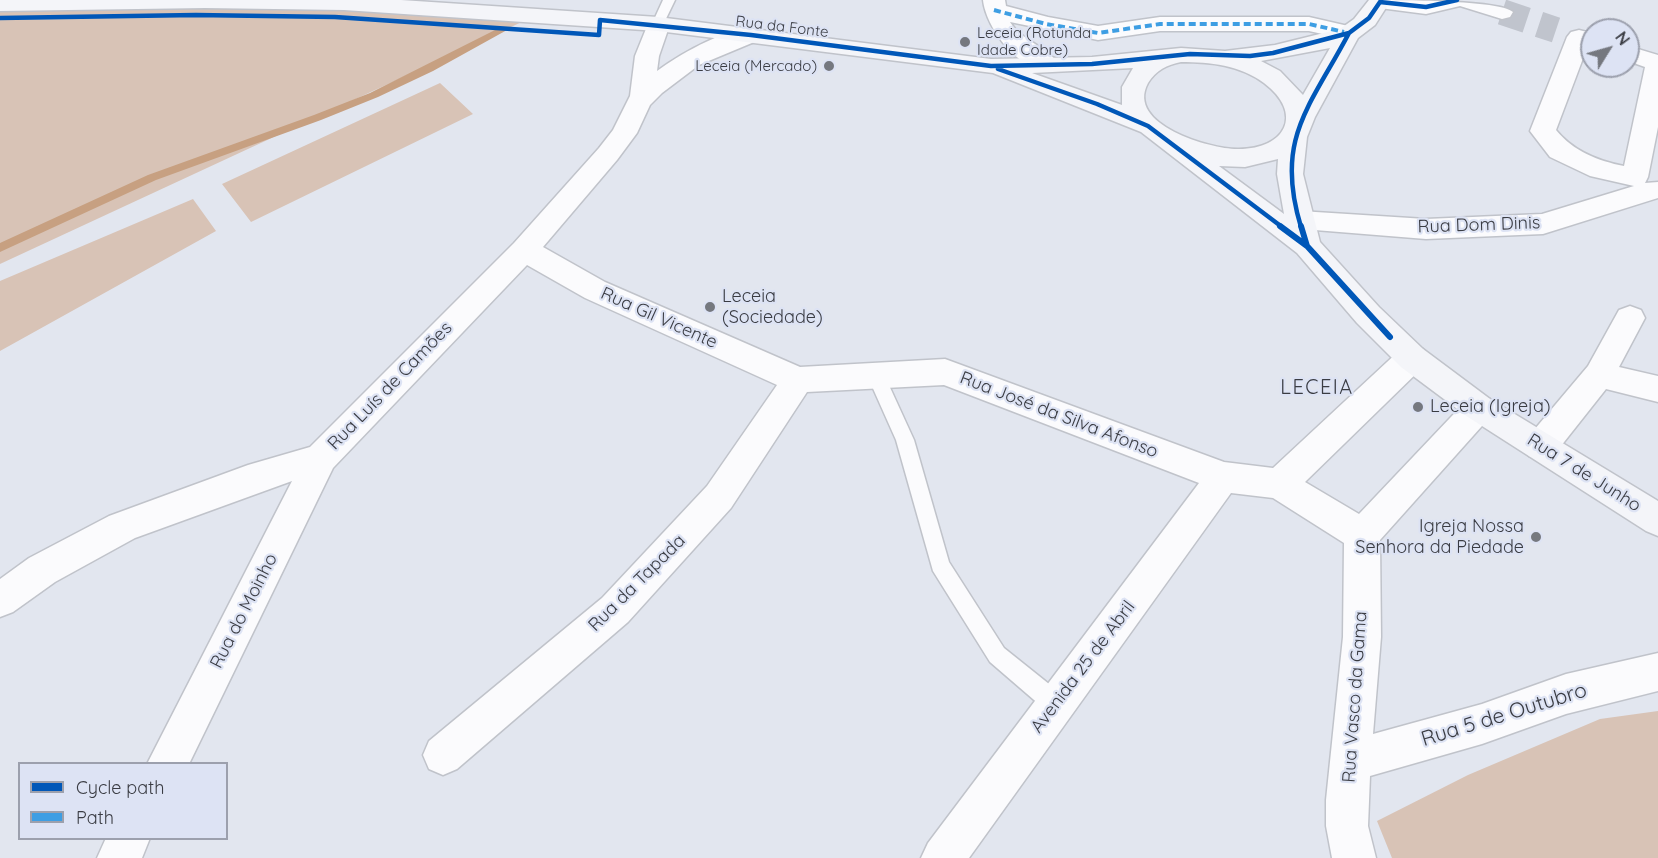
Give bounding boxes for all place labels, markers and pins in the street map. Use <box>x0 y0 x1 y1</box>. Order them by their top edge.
place label: Leceia (Rotunda Idade Cobre) <box>977 24 1091 59</box>
marker: Leceia (Rotunda Idade Cobre) <box>958 35 972 49</box>
place label: Leceia (Mercado) <box>695 57 817 75</box>
marker: Leceia (Mercado) <box>822 59 836 73</box>
place label: Leceia (Sociedade) <box>722 286 823 328</box>
marker: Leceia (Sociedade) <box>703 300 717 314</box>
place label: Leceia (Igreja) <box>1430 396 1551 418</box>
marker: Leceia (Igreja) <box>1411 400 1425 414</box>
place label: Igreja Nossa Senhora da Piedade <box>1355 516 1524 558</box>
marker: Igreja Nossa Senhora da Piedade <box>1529 530 1543 544</box>

